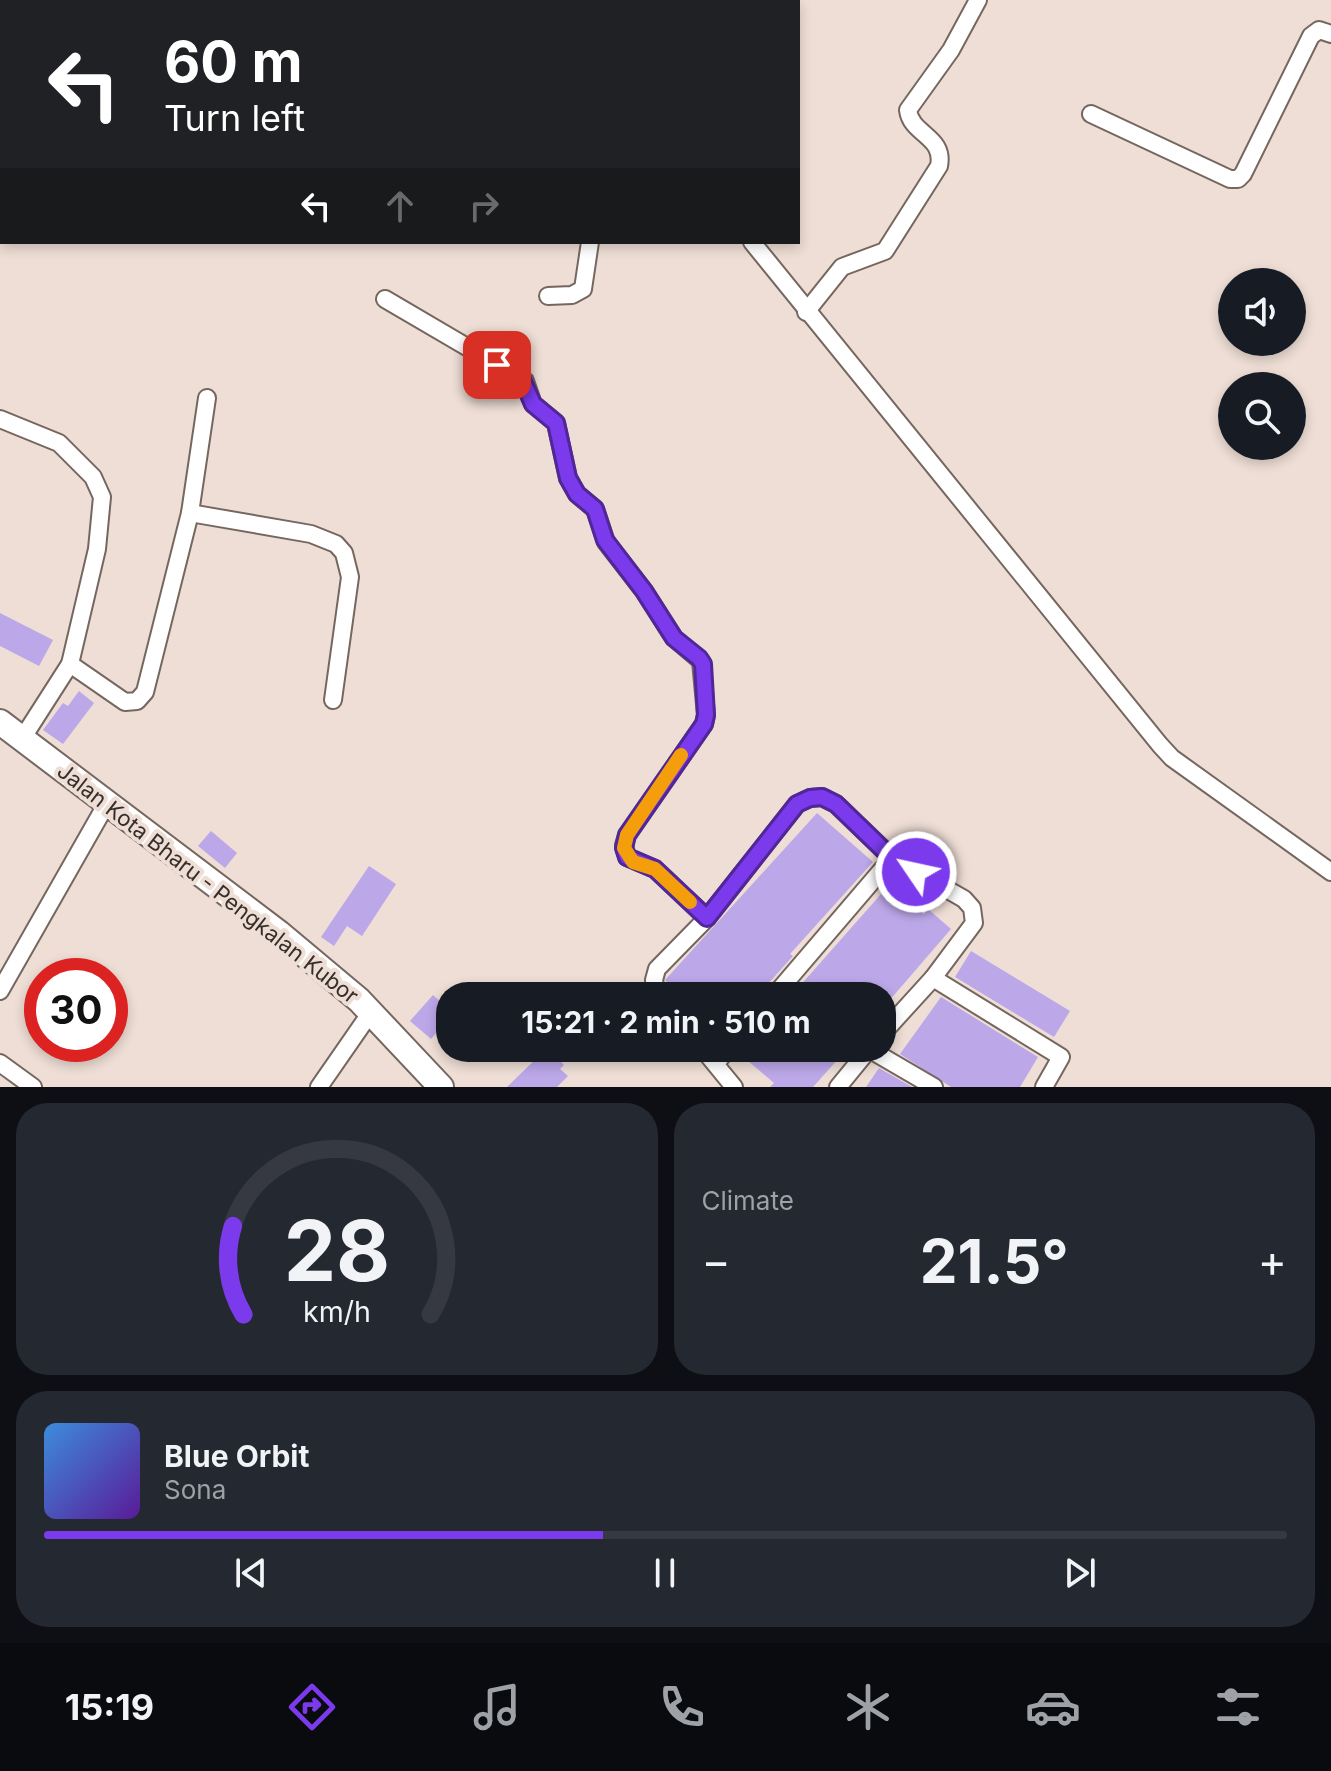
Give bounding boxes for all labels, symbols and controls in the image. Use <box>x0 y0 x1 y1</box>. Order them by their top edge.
text: 60 m <box>164 28 303 96</box>
icon: left <box>32 32 136 136</box>
text: Turn left <box>164 96 305 140</box>
icon: left <box>294 184 338 228</box>
icon: ahead <box>378 184 422 228</box>
icon: right <box>462 184 506 228</box>
map controls <box>1218 268 1306 460</box>
button: sound <box>1218 268 1306 356</box>
pin <box>463 331 531 399</box>
icon: arrive <box>475 343 519 387</box>
button: search <box>1218 372 1306 460</box>
street label: Jalan Kota Bharu - Pengkalan Kubor <box>52 757 364 1009</box>
position arrow <box>874 830 958 914</box>
speed limit sign: 30 <box>24 958 128 1062</box>
text: 15:21 · 2 min · 510 m <box>521 1004 811 1040</box>
text: Climate <box>702 1185 794 1216</box>
text: 28 <box>283 1200 390 1301</box>
text: 21.5° <box>920 1225 1069 1297</box>
text: − <box>702 1234 731 1288</box>
text: + <box>1258 1234 1287 1288</box>
text: km/h <box>303 1294 371 1329</box>
text: Blue Orbit <box>164 1438 309 1474</box>
text: Sona <box>164 1474 226 1505</box>
icon: previous <box>229 1551 273 1595</box>
icon: pause <box>643 1551 687 1595</box>
icon: next <box>1058 1551 1102 1595</box>
icon: directions <box>284 1679 340 1735</box>
icon: music <box>469 1679 525 1735</box>
icon: phone <box>654 1679 710 1735</box>
icon: climate <box>840 1679 896 1735</box>
icon: car <box>1025 1679 1081 1735</box>
icon: filters <box>1210 1679 1266 1735</box>
text: 15:19 <box>65 1685 154 1729</box>

